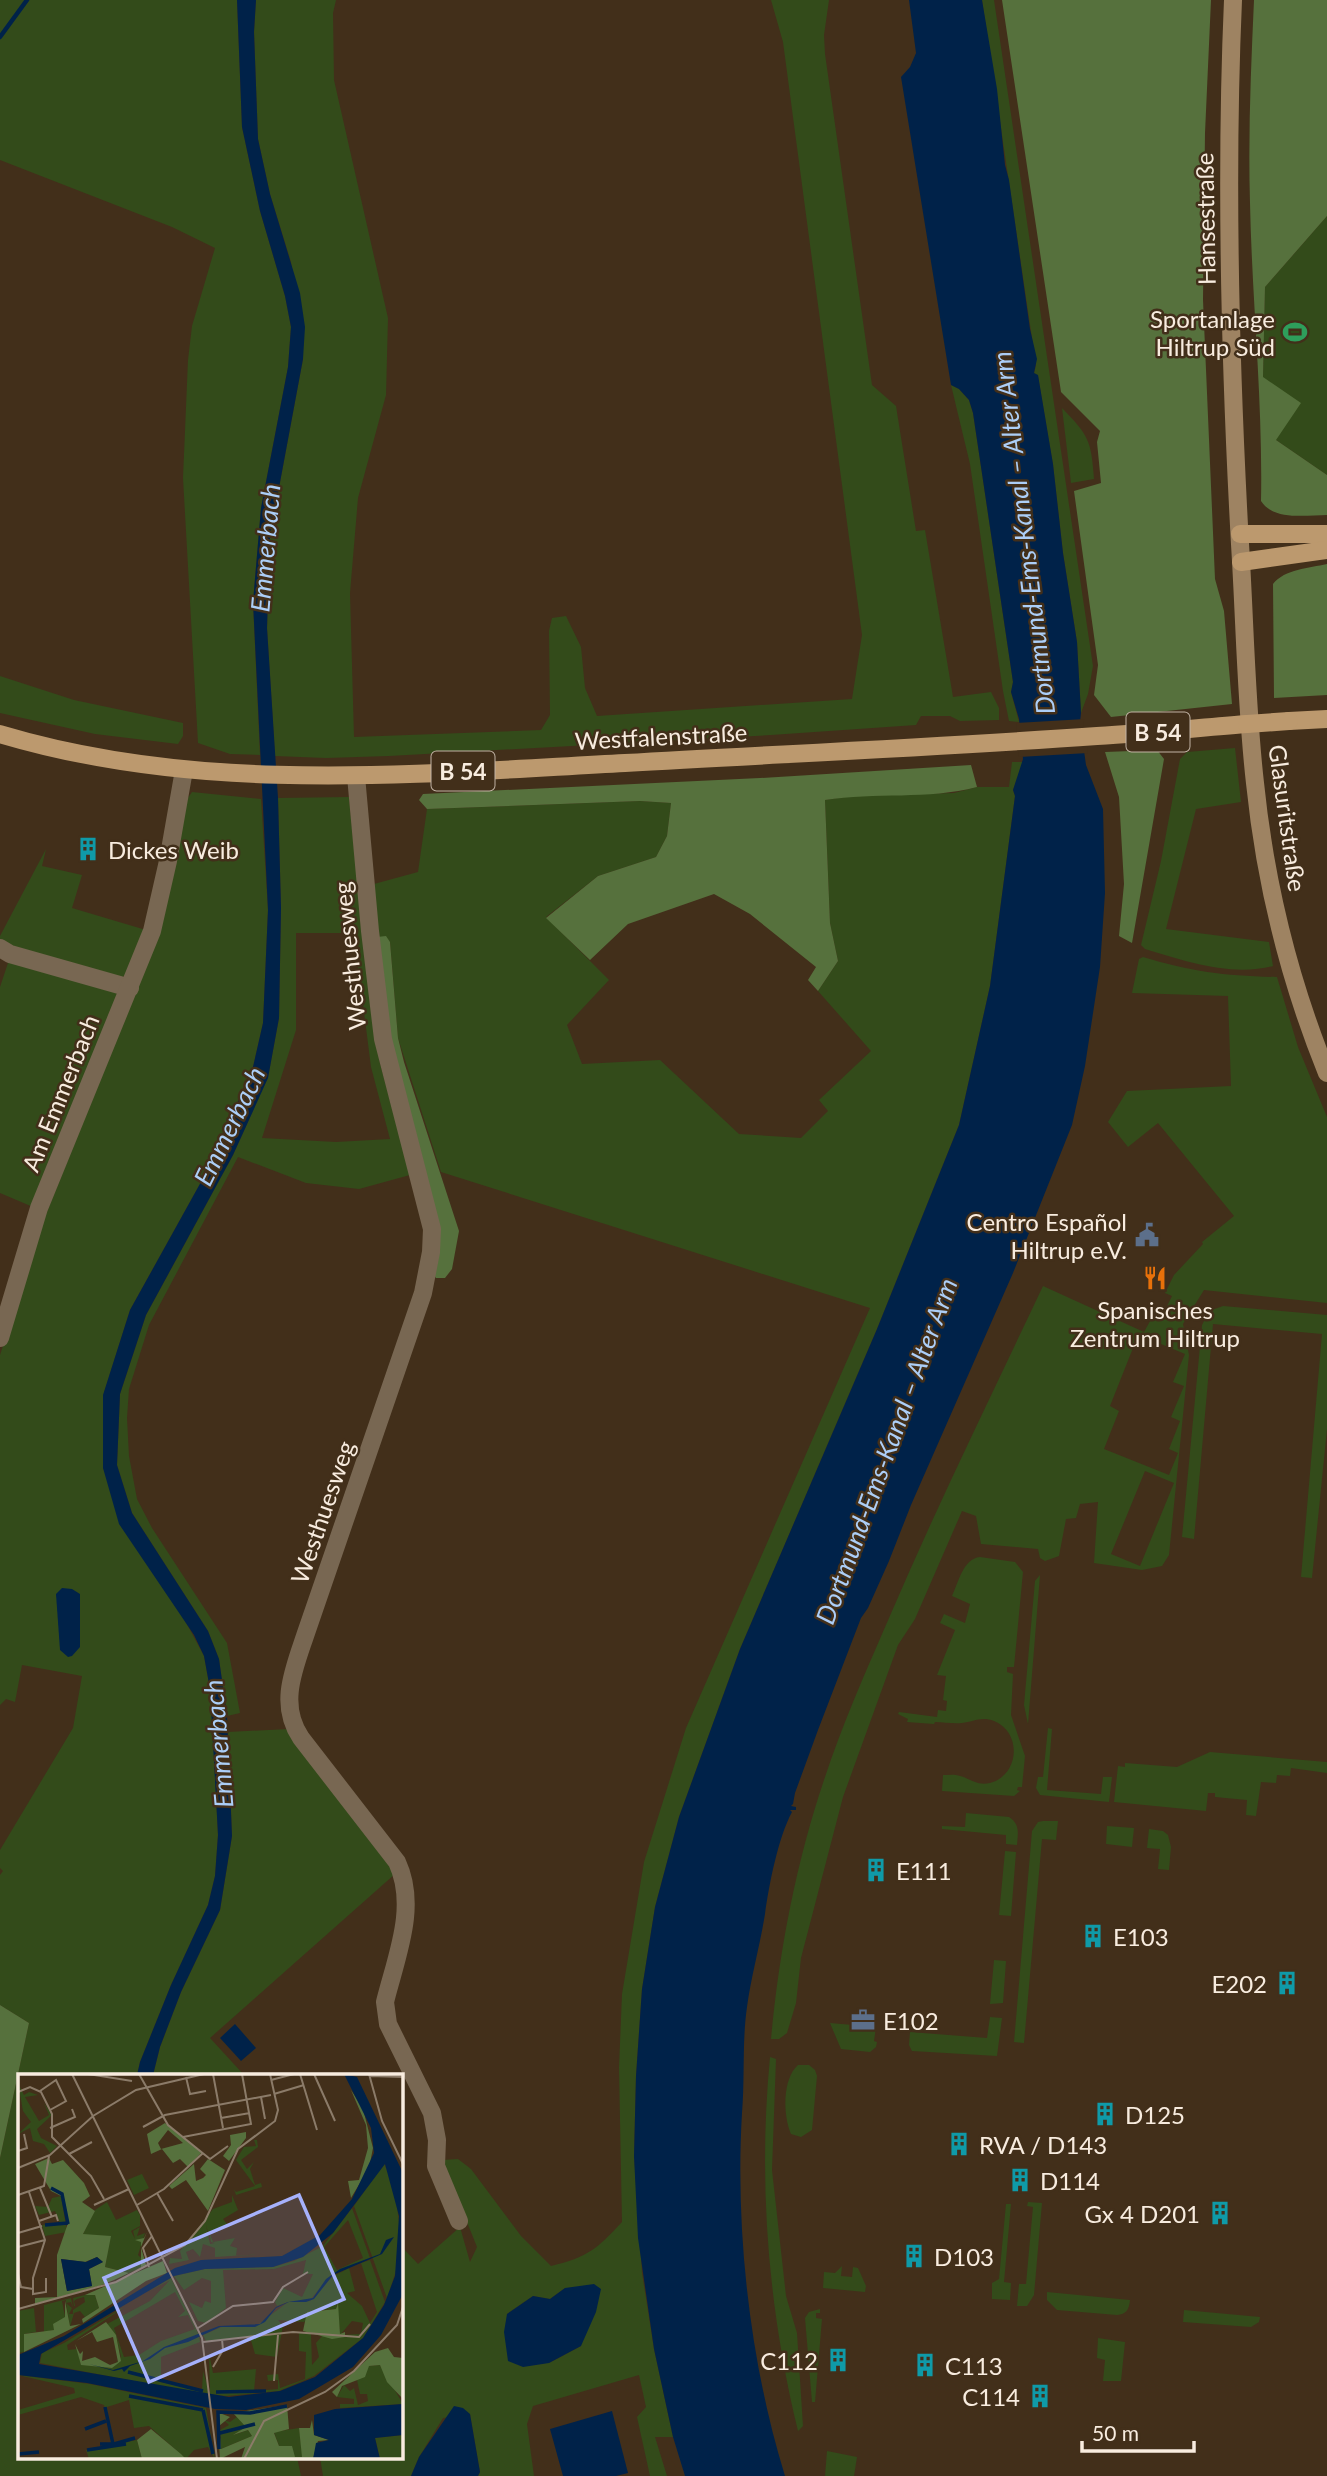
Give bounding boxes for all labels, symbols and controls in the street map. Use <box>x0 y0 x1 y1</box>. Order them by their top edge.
street label: Hansestraße <box>1189 153 1221 285</box>
place label: Sportanlage Hiltrup Süd <box>1150 304 1275 361</box>
sports icon: Sportanlage Hiltrup Süd <box>1281 318 1309 346</box>
water label: Dortmund-Ems-Kanal – Alter Arm <box>985 350 1061 716</box>
water label: Emmerbach <box>243 483 287 613</box>
road number: B 54 <box>1126 712 1190 752</box>
street label: Westfalenstraße <box>574 717 748 755</box>
street label: Glasuritstraße <box>1263 743 1313 893</box>
road number: B 54 <box>432 751 494 790</box>
building icon: Dickes Weib <box>74 835 102 863</box>
place label: Dickes Weib <box>108 835 239 864</box>
street label: Westhuesweg <box>327 880 371 1032</box>
street label: Am Emmerbach <box>15 1010 105 1176</box>
water label: Emmerbach <box>186 1061 272 1191</box>
place label: Centro Español Hiltrup e.V. <box>967 1207 1127 1264</box>
public building icon: Centro Español Hiltrup e.V. <box>1133 1221 1161 1249</box>
restaurant icon: Spanisches Zentrum Hiltrup <box>1141 1264 1169 1292</box>
water label: Dortmund-Ems-Kanal – Alter Arm <box>808 1274 964 1628</box>
place label: Spanisches Zentrum Hiltrup <box>1070 1295 1240 1352</box>
street label: Westhuesweg <box>284 1437 360 1587</box>
water label: Emmerbach <box>196 1679 240 1809</box>
building icon: E111 <box>862 1856 890 1884</box>
place label: E111 <box>896 1856 952 1885</box>
building icon: E103 <box>1079 1922 1107 1950</box>
place label: E103 <box>1113 1922 1169 1951</box>
place label: E202 <box>1211 1969 1267 1998</box>
building icon: E202 <box>1273 1969 1301 1997</box>
office icon: E102 <box>849 2006 877 2034</box>
place label: E102 <box>883 2006 939 2035</box>
inset map <box>18 2074 402 2458</box>
building icon: D125 <box>1091 2100 1119 2128</box>
place label: D125 <box>1125 2100 1185 2129</box>
building icon: RVA / D143 <box>945 2130 973 2158</box>
place label: RVA / D143 <box>979 2130 1107 2159</box>
building icon: D114 <box>1006 2166 1034 2194</box>
place label: D114 <box>1040 2166 1100 2195</box>
place label: Gx 4 D201 <box>1084 2199 1200 2228</box>
building icon: Gx 4 D201 <box>1206 2199 1234 2227</box>
building icon: D103 <box>900 2242 928 2270</box>
place label: D103 <box>934 2242 994 2271</box>
place label: C112 <box>760 2346 818 2375</box>
building icon: C112 <box>824 2346 852 2374</box>
building icon: C113 <box>911 2351 939 2379</box>
place label: C113 <box>945 2351 1003 2380</box>
place label: C114 <box>962 2382 1020 2411</box>
building icon: C114 <box>1026 2382 1054 2410</box>
scale bar <box>1082 2410 1194 2454</box>
text: 50 m <box>1092 2420 1139 2445</box>

